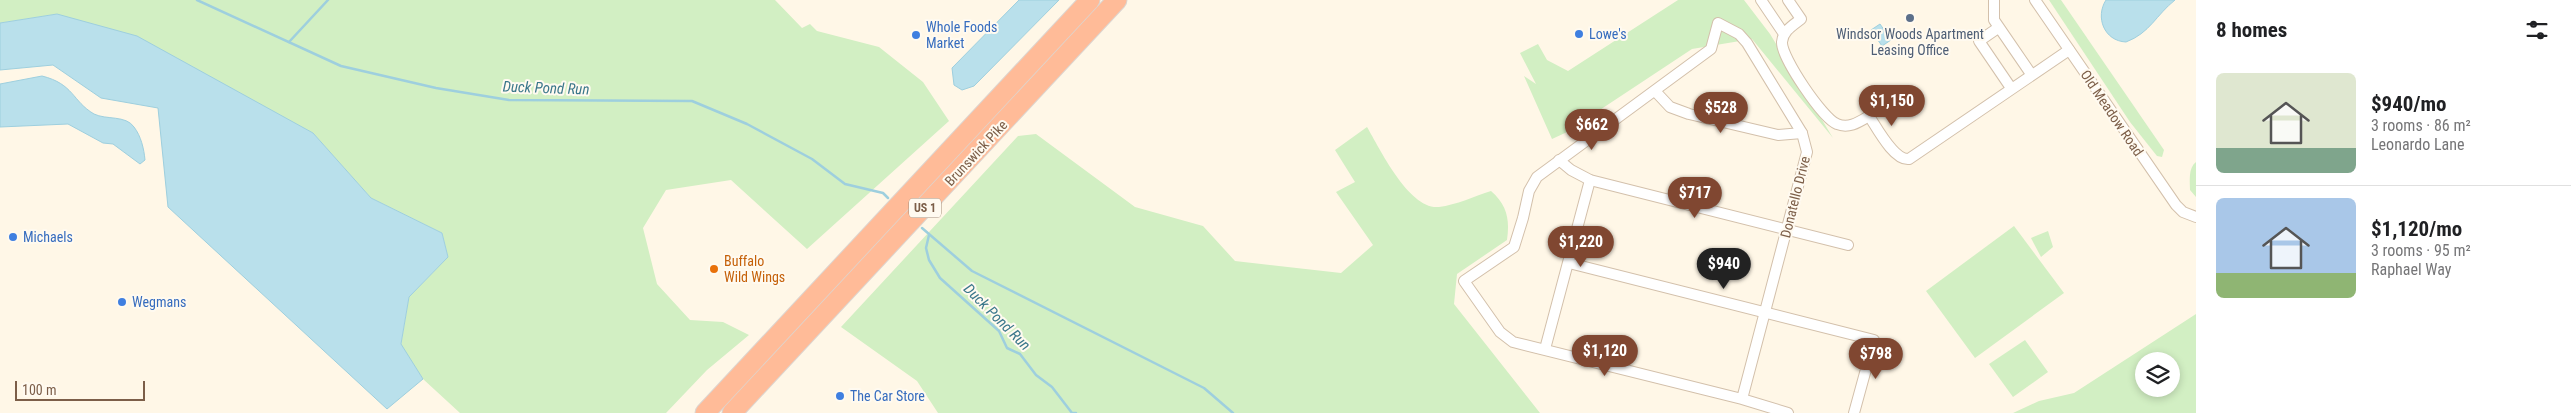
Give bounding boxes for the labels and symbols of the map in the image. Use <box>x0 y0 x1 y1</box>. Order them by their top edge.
marker: Windsor Woods Apartment Leasing Office <box>1904 12 1916 24</box>
place label: Whole Foods Market <box>926 19 997 51</box>
place label: Lowe's <box>1589 26 1627 42</box>
place label: Windsor Woods Apartment Leasing Office <box>1836 26 1984 58</box>
marker: Lowe's <box>1573 28 1585 40</box>
marker: Whole Foods Market <box>910 29 922 41</box>
street label: Old Meadow Road <box>2077 67 2147 159</box>
water label: Duck Pond Run <box>502 77 590 99</box>
pin: $1,150 <box>1851 84 1933 127</box>
pin: $528 <box>1691 92 1751 134</box>
pin: $662 <box>1562 108 1622 151</box>
street label: Brunswick Pike <box>942 117 1011 189</box>
street label: Donatello Drive <box>1777 154 1813 240</box>
pin: $717 <box>1665 176 1725 219</box>
road number: US 1 <box>909 198 941 218</box>
pin: $1,220 <box>1540 226 1622 268</box>
place label: Michaels <box>23 229 73 245</box>
marker: Michaels <box>7 231 19 243</box>
pin: $940 <box>1694 248 1754 290</box>
place label: Buffalo Wild Wings <box>724 253 785 285</box>
marker: Buffalo Wild Wings <box>708 263 720 275</box>
water label: Duck Pond Run <box>960 280 1034 354</box>
place label: Wegmans <box>132 294 186 310</box>
marker: Wegmans <box>116 296 128 308</box>
pin: $1,120 <box>1564 334 1646 377</box>
pin: $798 <box>1846 338 1906 380</box>
scale bar <box>15 378 145 401</box>
place label: The Car Store <box>850 388 925 404</box>
marker: The Car Store <box>834 390 846 402</box>

